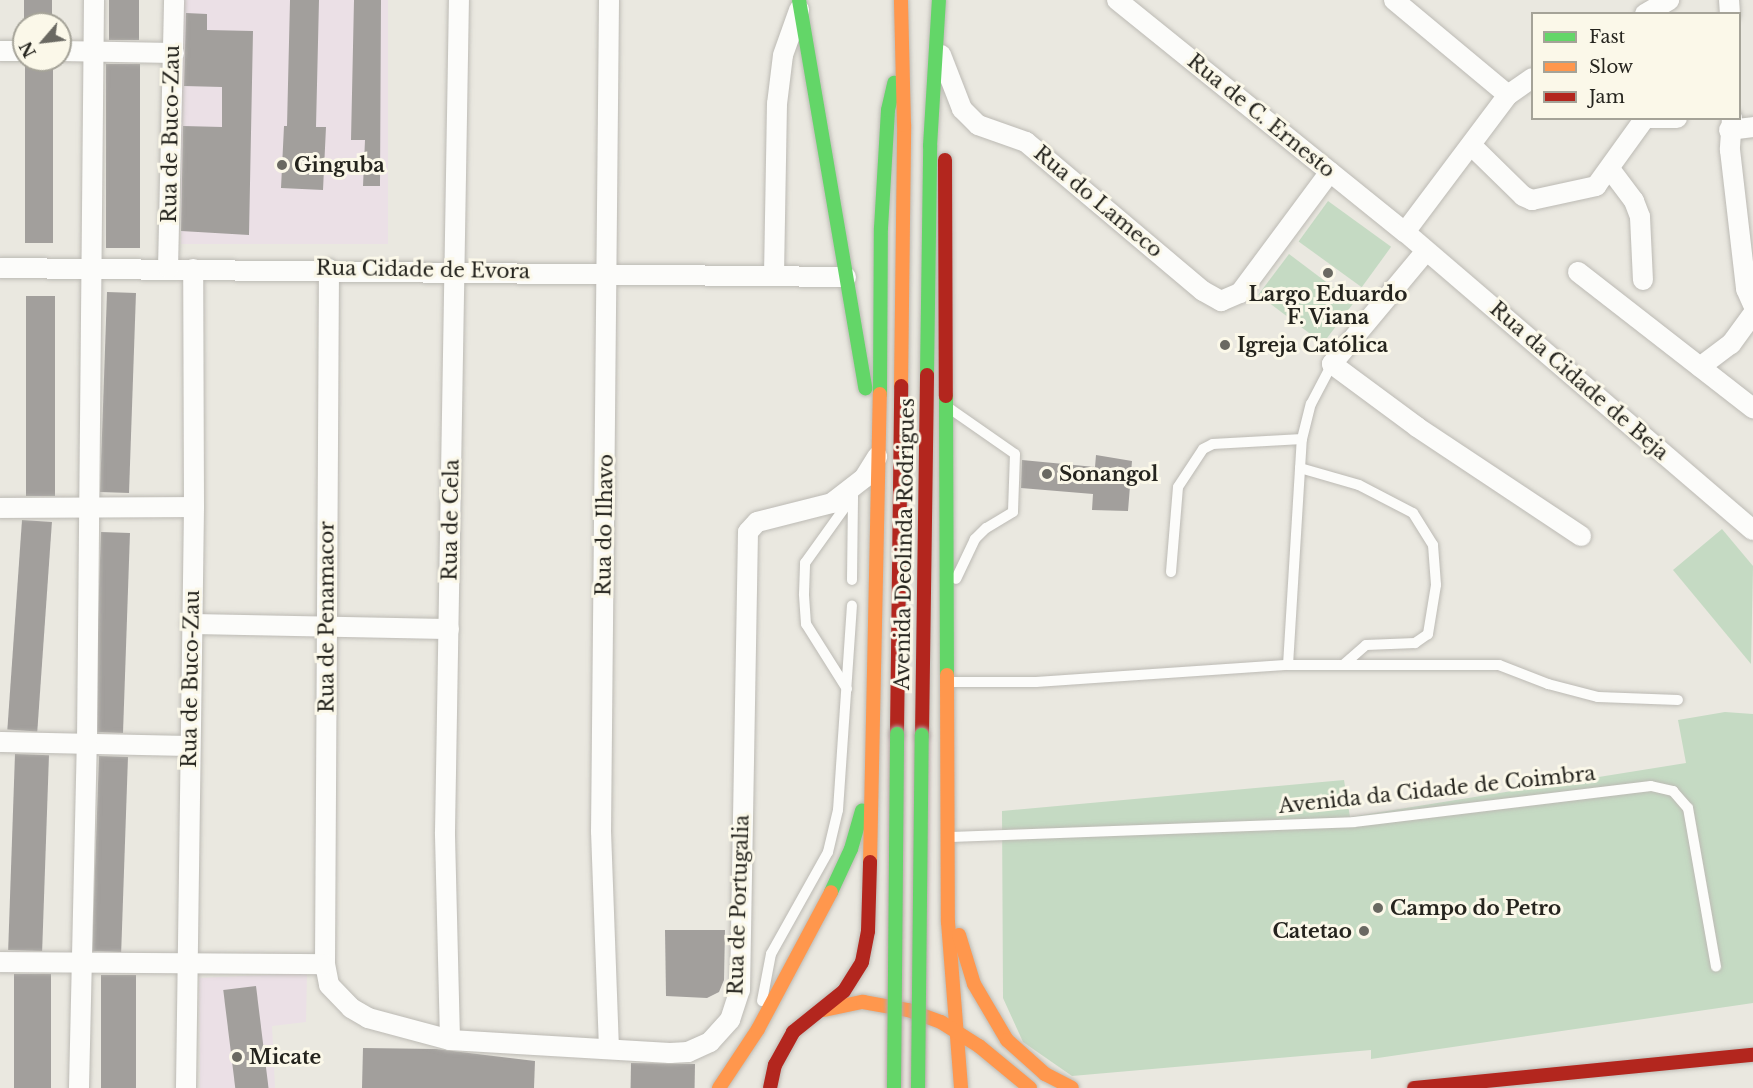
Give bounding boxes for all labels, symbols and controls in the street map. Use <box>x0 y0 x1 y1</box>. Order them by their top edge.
north arrow <box>12 12 72 72</box>
legend <box>1531 12 1741 120</box>
text: Fast <box>1589 26 1625 48</box>
text: N <box>16 38 40 61</box>
street label: Rua de Buco-Zau <box>157 45 185 223</box>
street label: Rua de C. Ernesto <box>1182 49 1340 183</box>
text: Slow <box>1589 56 1633 78</box>
text: Jam <box>1589 86 1625 108</box>
street label: Rua do Lameco <box>1029 141 1167 263</box>
place label: Ginguba <box>294 153 385 177</box>
marker: Ginguba <box>275 158 289 172</box>
street label: Rua Cidade de Evora <box>316 256 530 284</box>
marker: Largo Eduardo F. Viana <box>1321 266 1335 280</box>
place label: Largo Eduardo F. Viana <box>1249 282 1407 329</box>
street label: Rua da Cidade de Beja <box>1485 297 1673 465</box>
place label: Igreja Católica <box>1237 333 1388 357</box>
marker: Igreja Católica <box>1218 338 1232 352</box>
street label: Avenida Deolinda Rodrigues <box>890 398 920 690</box>
street label: Rua do Ilhavo <box>592 454 618 596</box>
street label: Rua de Cela <box>438 459 464 581</box>
place label: Sonangol <box>1059 462 1158 486</box>
marker: Sonangol <box>1040 467 1054 481</box>
street label: Rua de Penamacor <box>315 521 339 713</box>
street label: Rua de Buco-Zau <box>177 590 205 768</box>
street label: Avenida da Cidade de Coimbra <box>1277 761 1597 819</box>
street label: Rua de Portugalia <box>724 814 754 996</box>
place label: Campo do Petro <box>1390 896 1561 920</box>
marker: Campo do Petro <box>1371 901 1385 915</box>
place label: Catetao <box>1272 919 1352 943</box>
marker: Catetao <box>1357 924 1371 938</box>
place label: Micate <box>249 1045 321 1069</box>
marker: Micate <box>230 1050 244 1064</box>

